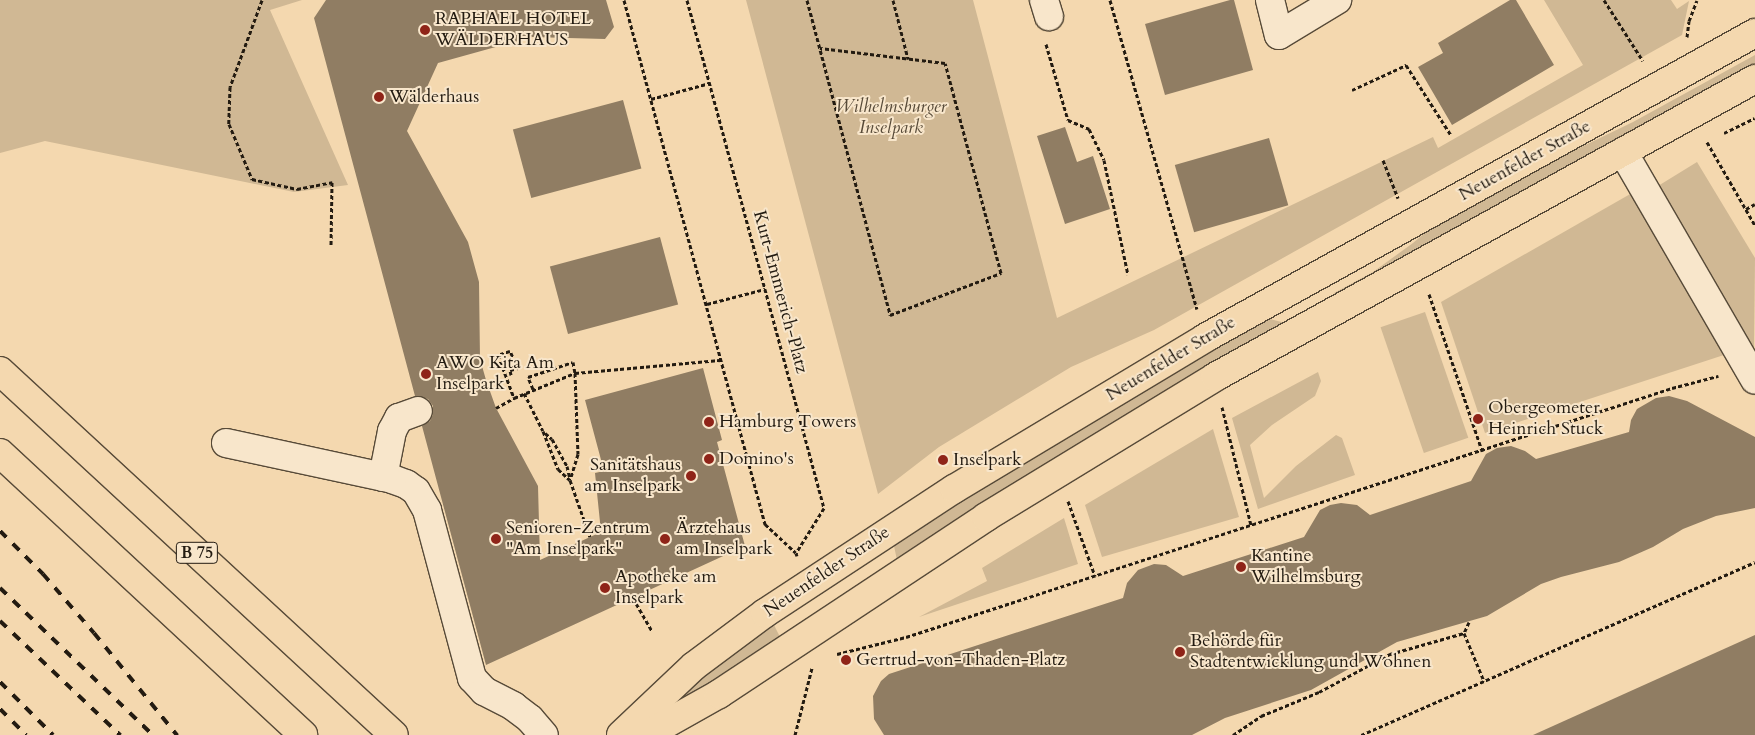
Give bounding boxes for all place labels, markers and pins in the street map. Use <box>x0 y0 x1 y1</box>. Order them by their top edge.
place label: RAPHAEL HOTEL WÄLDERHAUS <box>435 9 591 52</box>
marker: RAPHAEL HOTEL WÄLDERHAUS <box>419 24 431 36</box>
place label: Wälderhaus <box>389 86 479 108</box>
marker: Wälderhaus <box>373 91 385 103</box>
place label: AWO Kita Am Inselpark <box>436 353 554 396</box>
marker: AWO Kita Am Inselpark <box>420 368 432 380</box>
place label: Obergeometer Heinrich Stuck <box>1488 398 1603 440</box>
place label: Hamburg Towers <box>719 411 856 433</box>
marker: Obergeometer Heinrich Stuck <box>1472 413 1484 425</box>
marker: Hamburg Towers <box>703 416 715 428</box>
place label: Domino's <box>719 448 794 470</box>
place label: Inselpark <box>953 449 1022 471</box>
marker: Domino's <box>703 453 715 465</box>
marker: Inselpark <box>937 454 949 466</box>
place label: Sanitätshaus am Inselpark <box>584 455 681 498</box>
marker: Sanitätshaus am Inselpark <box>685 470 697 482</box>
place label: Senioren-Zentrum "Am Inselpark" <box>506 518 650 560</box>
place label: Ärztehaus am Inselpark <box>676 518 773 560</box>
marker: Ärztehaus am Inselpark <box>658 532 672 546</box>
marker: Senioren-Zentrum "Am Inselpark" <box>490 533 502 545</box>
place label: Kantine Wilhelmsburg <box>1251 546 1361 588</box>
marker: Kantine Wilhelmsburg <box>1235 561 1247 573</box>
place label: Apotheke am Inselpark <box>615 567 716 610</box>
marker: Apotheke am Inselpark <box>599 582 611 594</box>
place label: Behörde für Stadtentwicklung und Wohnen <box>1190 631 1431 674</box>
marker: Behörde für Stadtentwicklung und Wohnen <box>1174 646 1186 658</box>
place label: Gertrud-von-Thaden-Platz <box>856 649 1065 671</box>
marker: Gertrud-von-Thaden-Platz <box>840 654 852 666</box>

